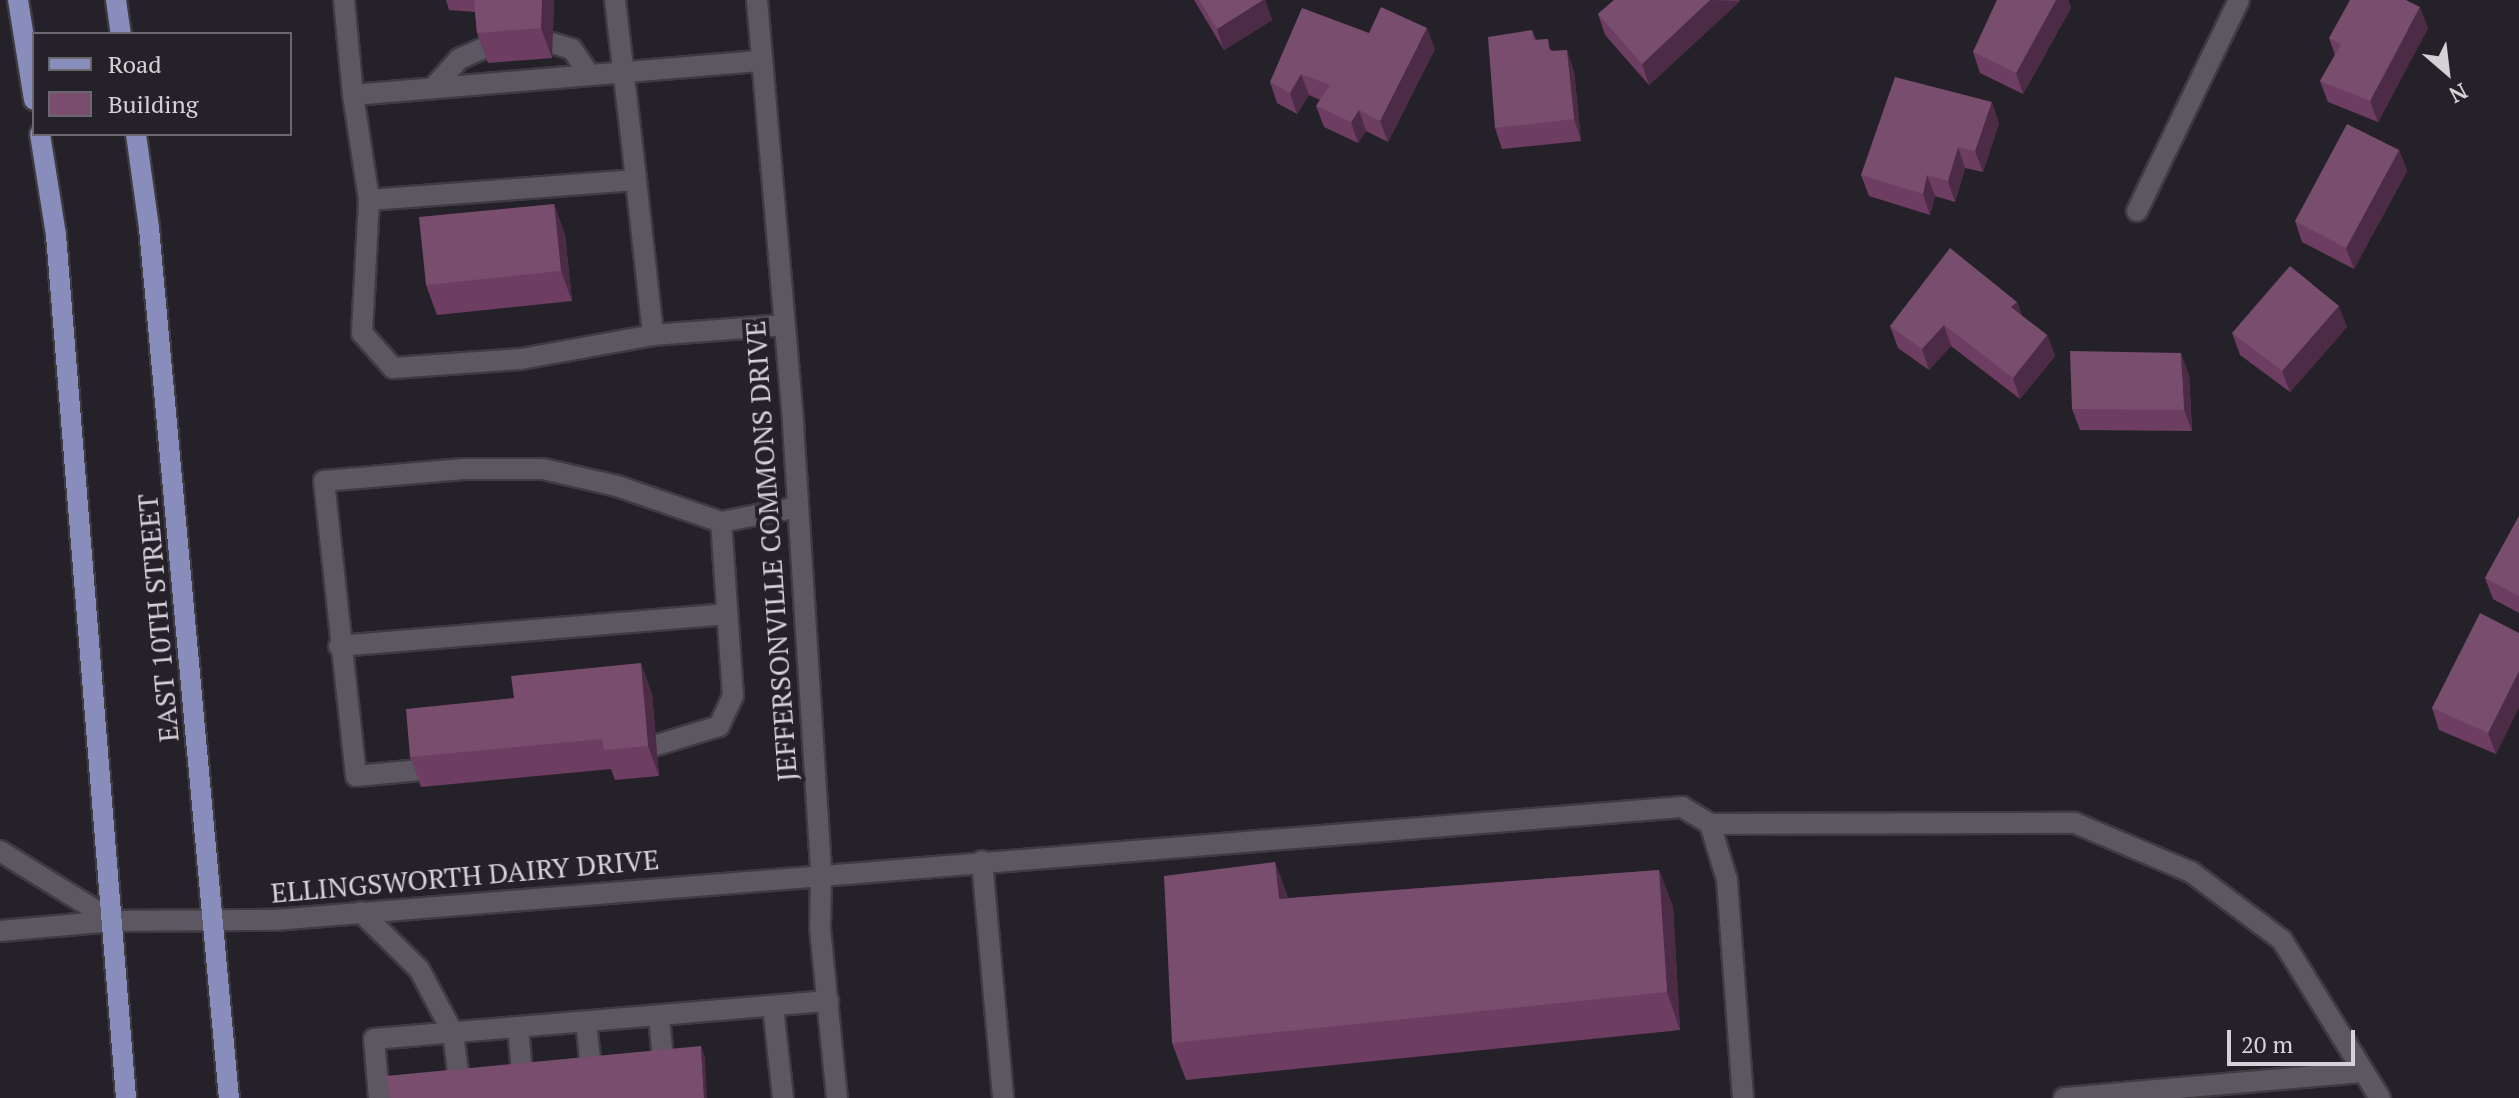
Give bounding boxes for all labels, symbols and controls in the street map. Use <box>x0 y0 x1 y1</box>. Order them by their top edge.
legend <box>32 32 292 136</box>
north arrow <box>2407 32 2487 112</box>
text: Road <box>108 48 162 80</box>
text: N <box>2444 77 2473 110</box>
text: Building <box>108 88 198 120</box>
street label: JEFFERSONVILLE COMMONS DRIVE <box>738 319 804 783</box>
street label: EAST 10TH STREET <box>130 492 186 744</box>
street label: ELLINGSWORTH DAIRY DRIVE <box>269 842 661 910</box>
scale bar <box>2231 1014 2359 1064</box>
text: 20 m <box>2241 1028 2293 1060</box>

